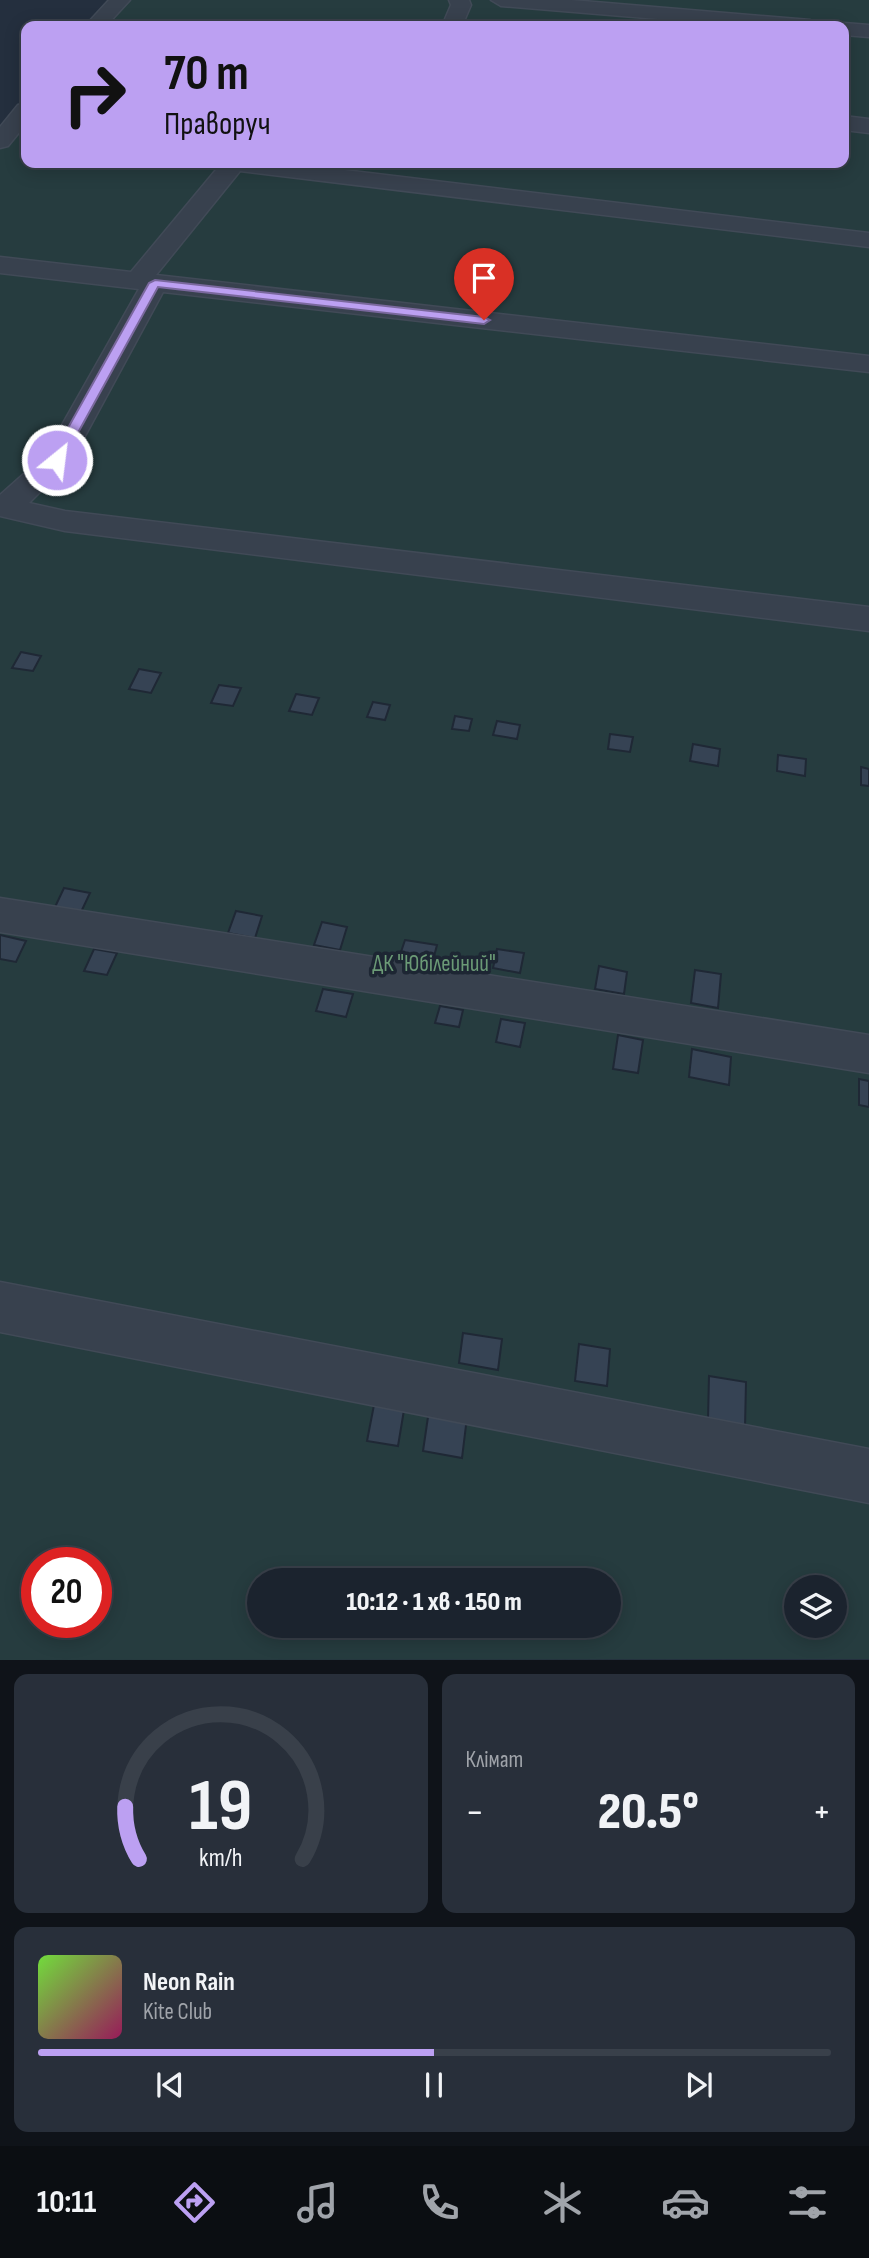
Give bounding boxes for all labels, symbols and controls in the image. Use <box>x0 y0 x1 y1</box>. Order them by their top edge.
text: 70 m <box>164 45 249 104</box>
icon: right <box>49 49 140 140</box>
text: Праворуч <box>164 105 271 144</box>
pin <box>454 248 514 320</box>
icon: arrive <box>465 259 503 297</box>
position arrow <box>20 423 94 497</box>
park label: ДК "Юбілейний" <box>372 950 496 978</box>
speed limit sign: 20 <box>21 1547 112 1638</box>
map controls <box>784 1575 847 1638</box>
button: layers <box>784 1575 847 1638</box>
text: 10:12 · 1 хв · 150 m <box>346 1587 522 1618</box>
text: Клімат <box>466 1746 523 1774</box>
text: 19 <box>189 1764 252 1852</box>
text: 20.5° <box>598 1781 699 1844</box>
text: − <box>466 1790 484 1835</box>
text: + <box>812 1790 831 1835</box>
text: km/h <box>199 1843 242 1874</box>
text: Neon Rain <box>143 1967 235 1998</box>
text: Kite Club <box>143 1998 212 2026</box>
icon: previous <box>151 2066 189 2104</box>
icon: pause <box>415 2066 453 2104</box>
icon: next <box>680 2066 718 2104</box>
icon: directions <box>170 2178 219 2227</box>
icon: music <box>293 2178 342 2227</box>
icon: phone <box>415 2178 464 2227</box>
icon: climate <box>538 2178 587 2227</box>
icon: car <box>661 2178 710 2227</box>
icon: filters <box>783 2178 832 2227</box>
text: 10:11 <box>37 2183 96 2222</box>

